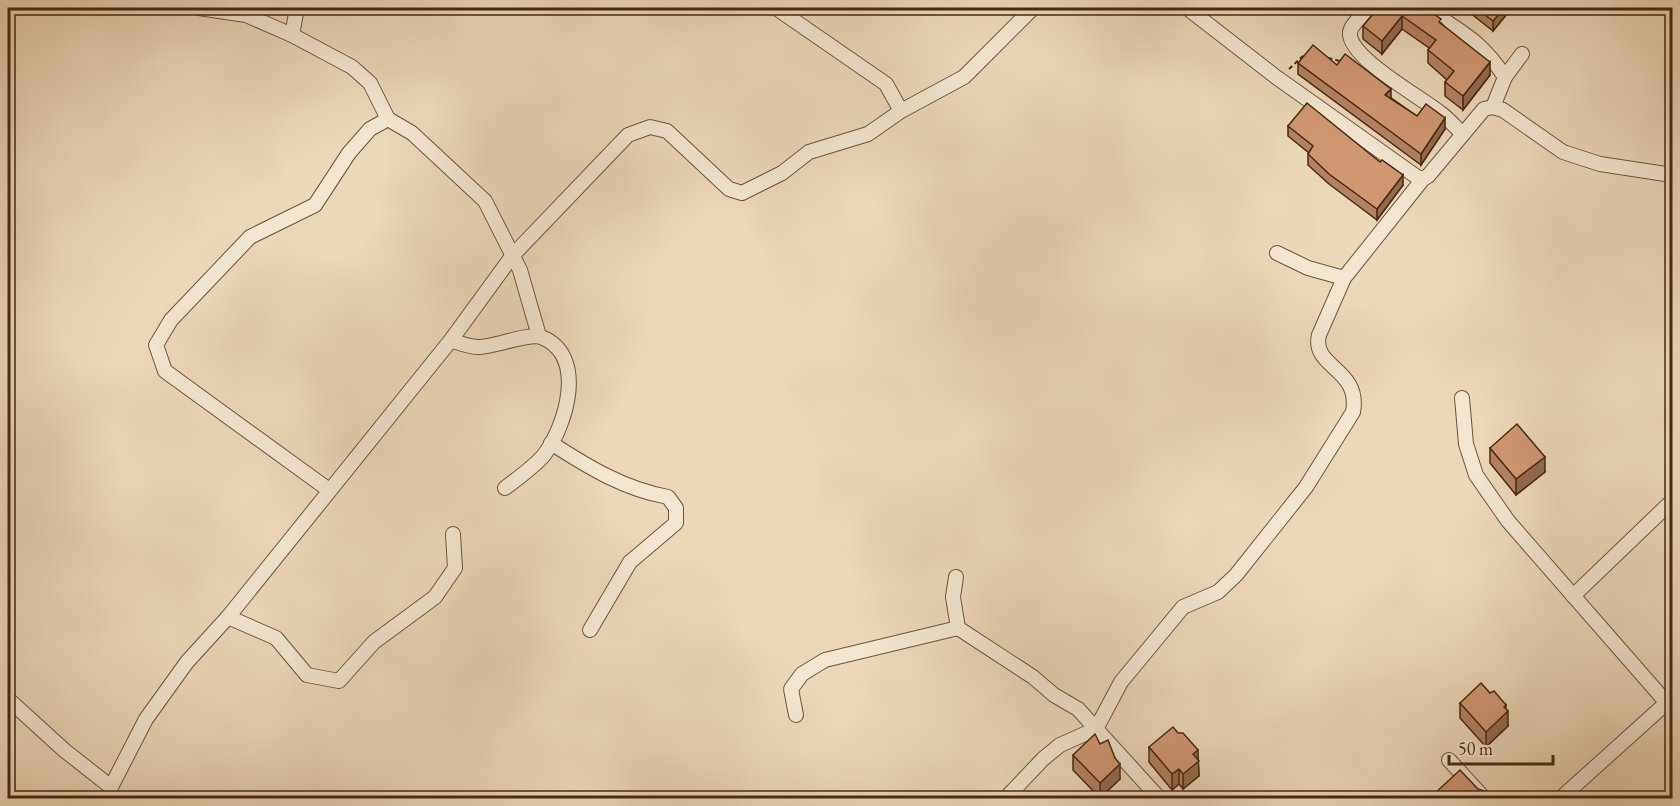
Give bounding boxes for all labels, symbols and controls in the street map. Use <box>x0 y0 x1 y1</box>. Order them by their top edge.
scale bar <box>1449 728 1552 766</box>
text: 50 m <box>1458 737 1493 760</box>

